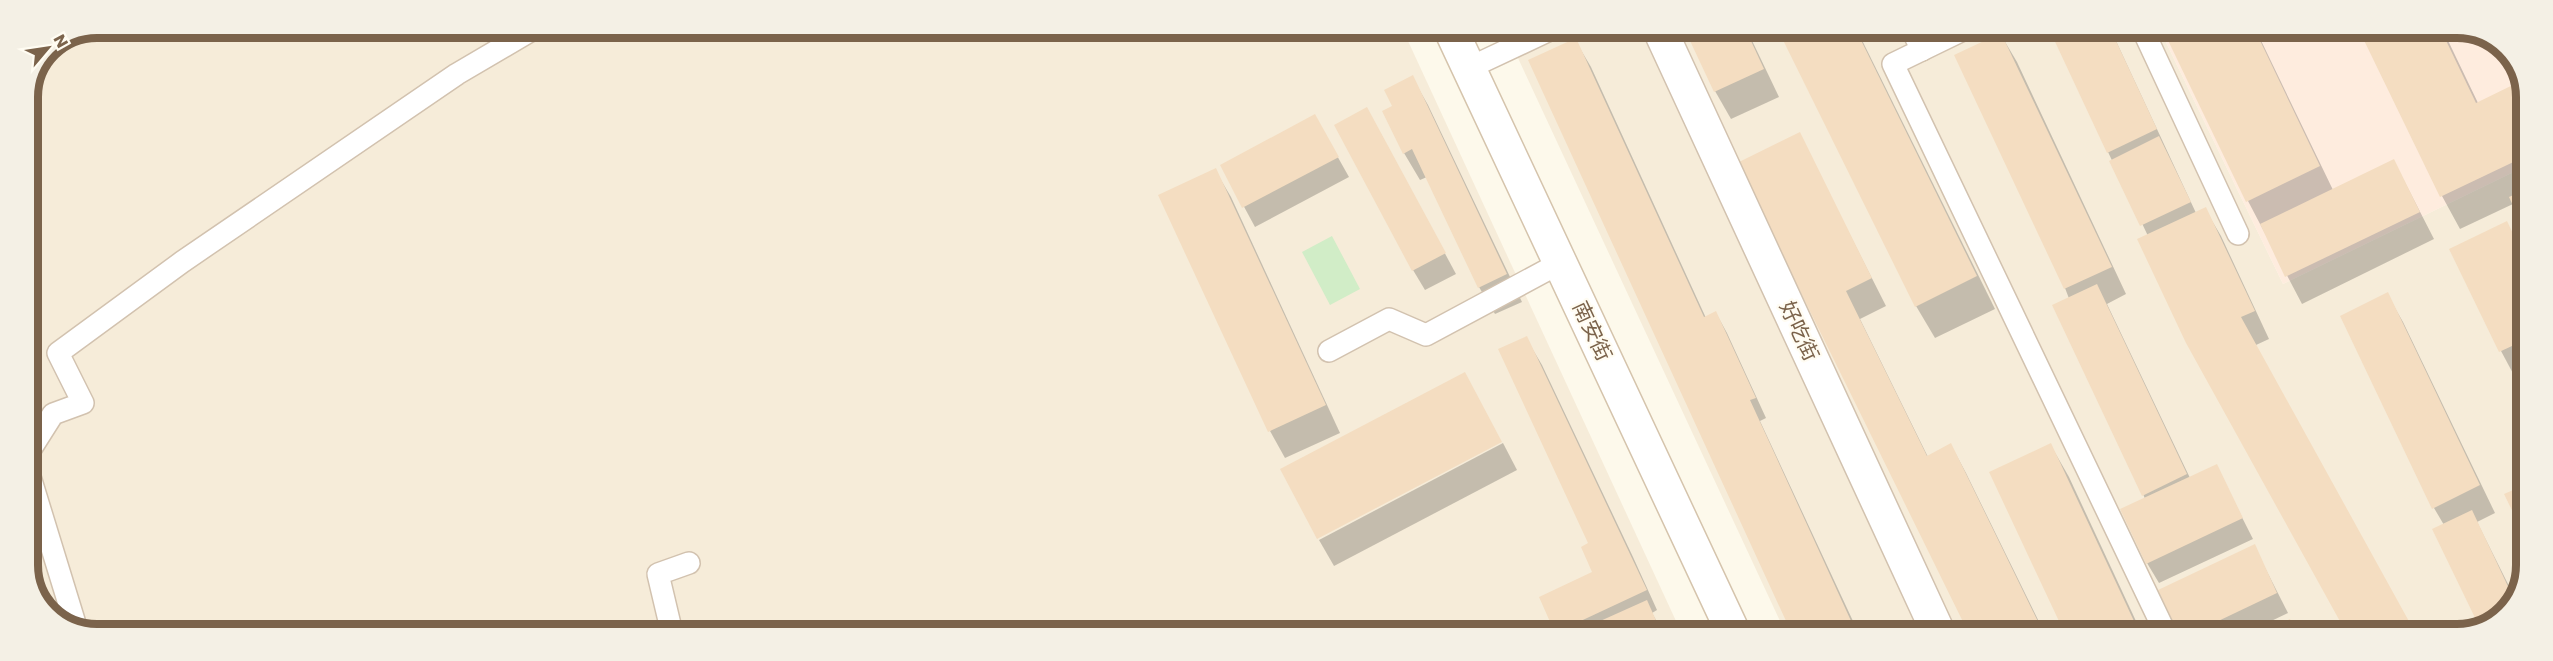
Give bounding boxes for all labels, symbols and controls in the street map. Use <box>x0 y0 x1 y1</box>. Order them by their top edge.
north arrow <box>18 18 78 78</box>
text: N <box>48 30 74 52</box>
street label: 南安街 <box>1566 296 1619 365</box>
street label: 好吃街 <box>1773 296 1826 365</box>

